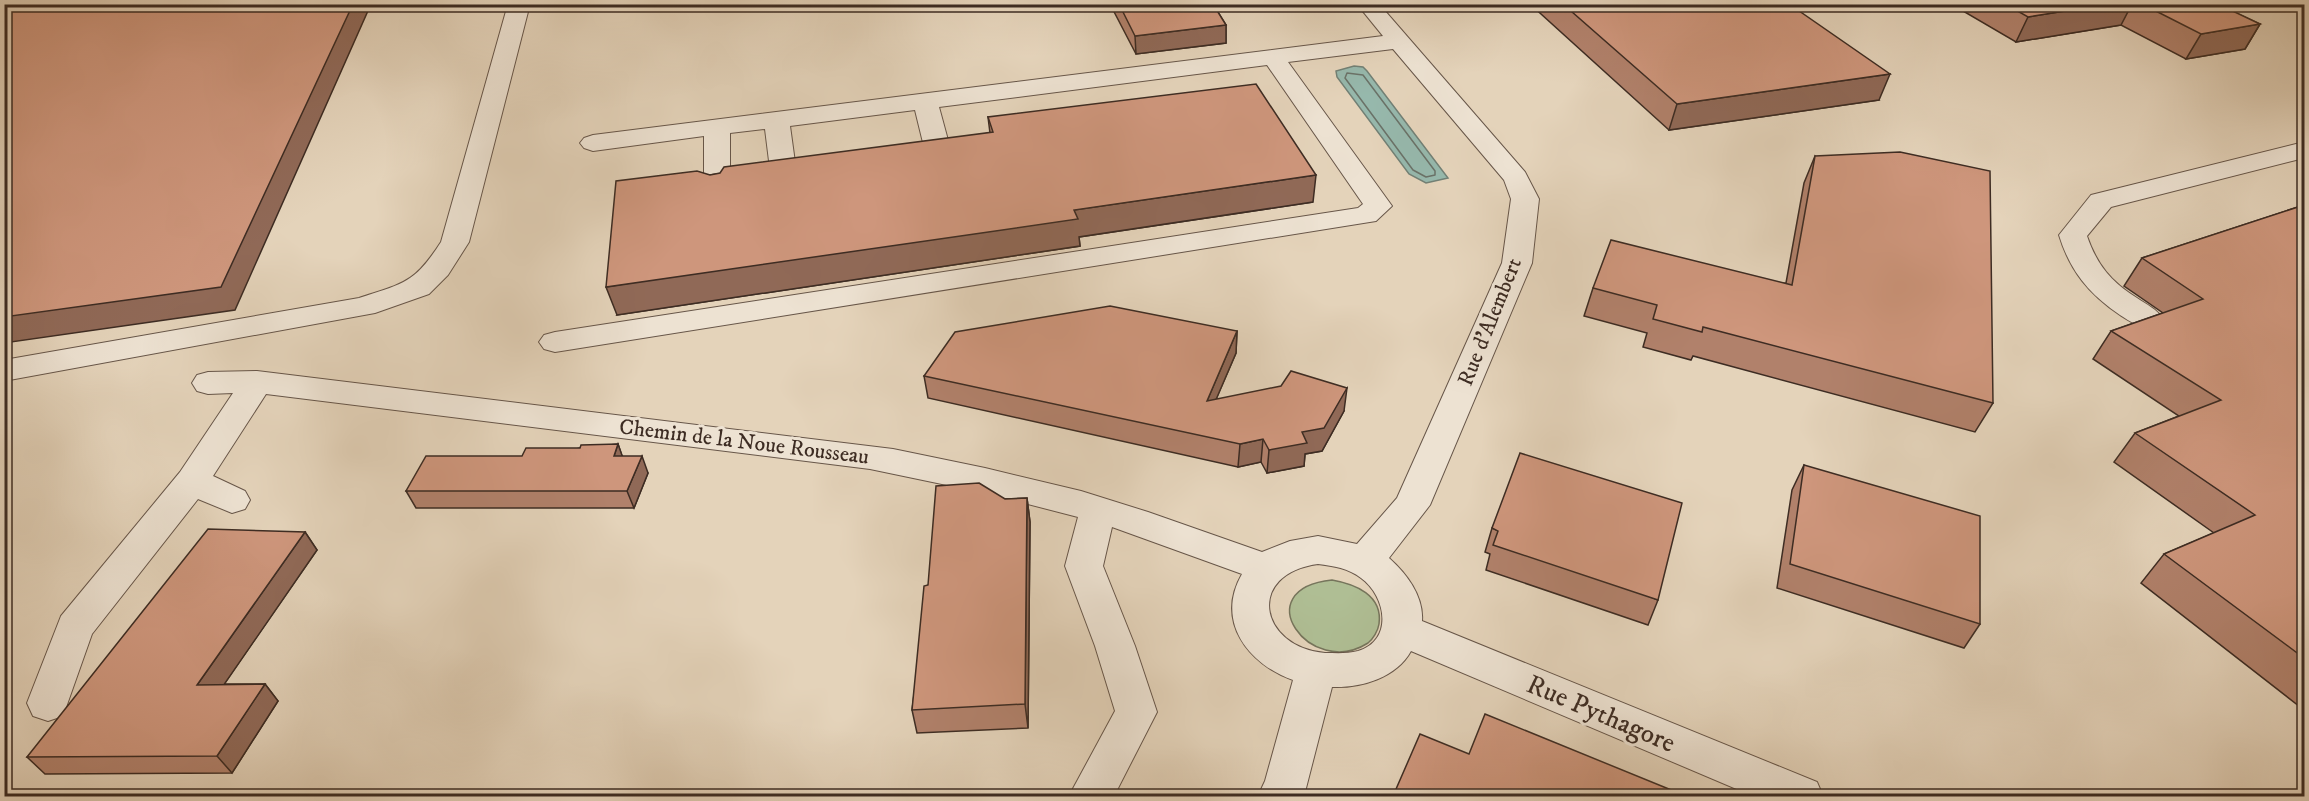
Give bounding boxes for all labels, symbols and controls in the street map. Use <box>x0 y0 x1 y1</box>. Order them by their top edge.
street label: Rue d'Alembert <box>1452 254 1528 390</box>
street label: Chemin de la Noue Rousseau <box>618 413 870 471</box>
street label: Rue Pythagore <box>1522 667 1680 761</box>

